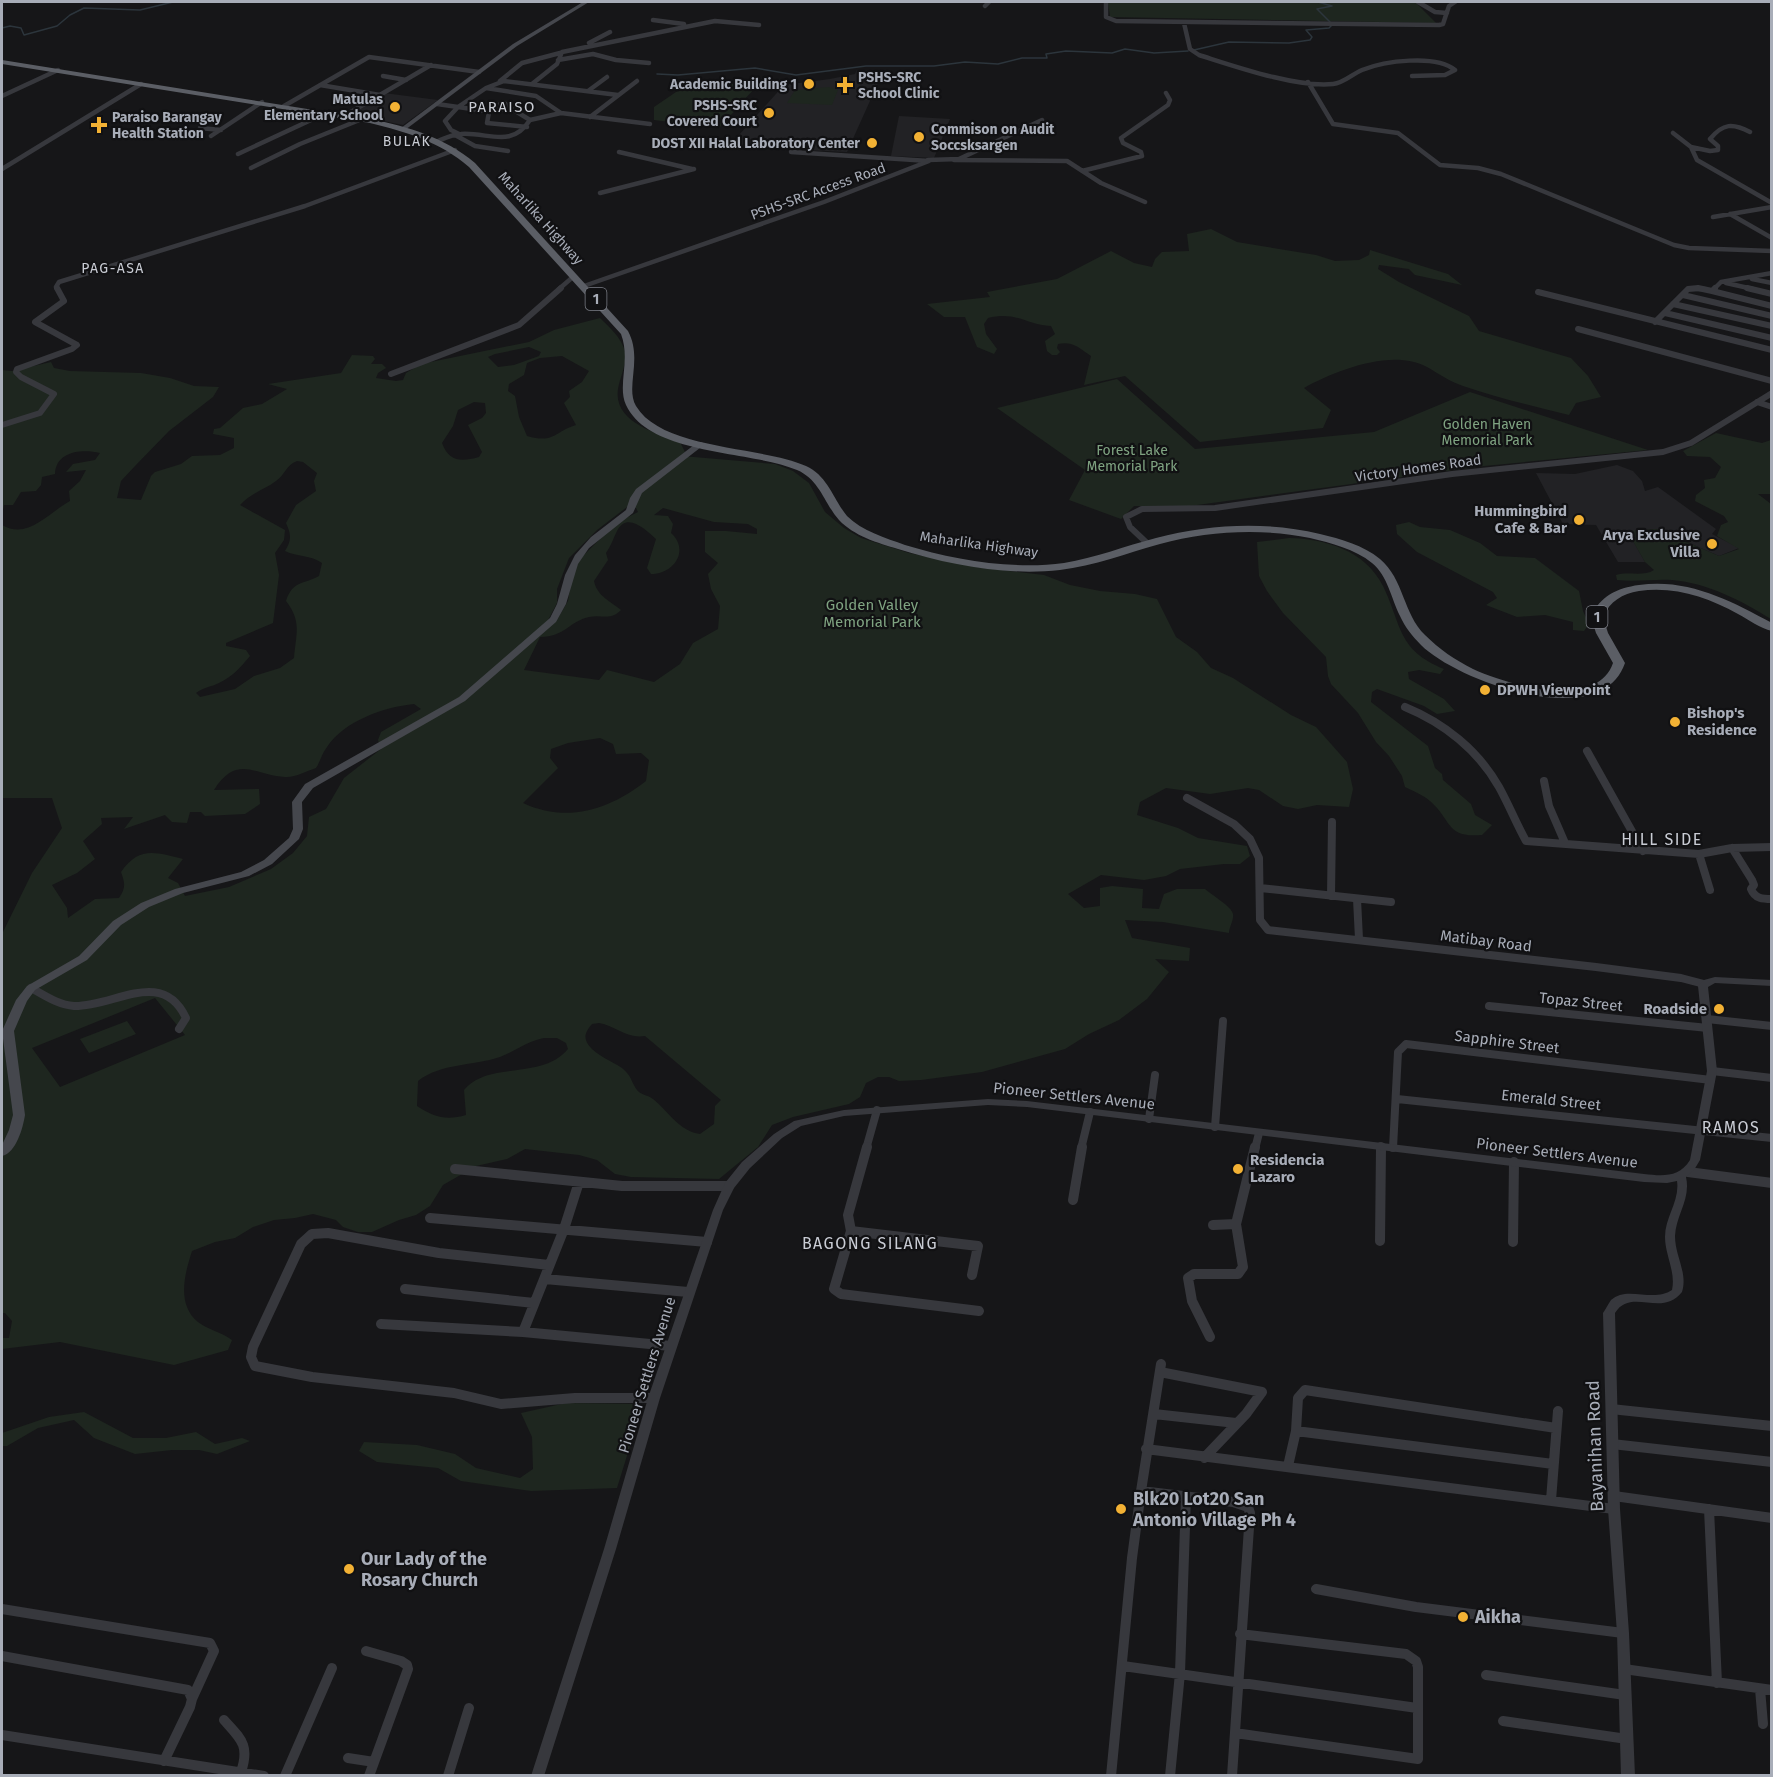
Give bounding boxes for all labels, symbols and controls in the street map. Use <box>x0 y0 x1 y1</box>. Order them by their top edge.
place label: PSHS-SRC School Clinic <box>858 69 940 102</box>
place label: Academic Building 1 <box>669 76 797 93</box>
marker: PSHS-SRC School Clinic <box>836 76 854 94</box>
marker: Academic Building 1 <box>802 77 816 91</box>
place label: Matulas Elementary School <box>264 91 384 124</box>
place label: PSHS-SRC Covered Court <box>667 97 758 130</box>
district label: PARAISO <box>468 98 536 116</box>
marker: Matulas Elementary School <box>388 100 402 114</box>
marker: PSHS-SRC Covered Court <box>762 106 776 120</box>
place label: Paraiso Barangay Health Station <box>112 109 222 142</box>
marker: Paraiso Barangay Health Station <box>90 116 108 134</box>
place label: Commison on Audit Soccsksargen <box>931 121 1055 154</box>
marker: Commison on Audit Soccsksargen <box>912 130 926 144</box>
district label: BULAK <box>383 133 431 150</box>
place label: DOST XII Halal Laboratory Center <box>651 135 860 152</box>
marker: DOST XII Halal Laboratory Center <box>865 136 879 150</box>
street label: PSHS-SRC Access Road <box>748 159 888 224</box>
street label: Maharlika Highway <box>494 168 587 268</box>
district label: PAG-ASA <box>81 260 145 277</box>
road number: 1 <box>586 288 606 310</box>
park label: Golden Haven Memorial Park <box>1442 416 1533 449</box>
park label: Forest Lake Memorial Park <box>1087 442 1178 475</box>
street label: Victory Homes Road <box>1354 451 1482 486</box>
place label: Hummingbird Cafe & Bar <box>1474 502 1568 537</box>
marker: Hummingbird Cafe & Bar <box>1572 513 1586 527</box>
place label: Arya Exclusive Villa <box>1602 526 1700 561</box>
street label: Maharlika Highway <box>919 528 1039 561</box>
marker: Arya Exclusive Villa <box>1705 537 1719 551</box>
park label: Golden Valley Memorial Park <box>823 596 921 631</box>
road number: 1 <box>1586 606 1608 628</box>
place label: DPWH Viewpoint <box>1497 681 1611 699</box>
marker: DPWH Viewpoint <box>1478 683 1492 697</box>
place label: Bishop's Residence <box>1687 704 1757 739</box>
marker: Bishop's Residence <box>1668 715 1682 729</box>
district label: HILL SIDE <box>1621 830 1703 849</box>
street label: Matibay Road <box>1439 926 1533 956</box>
street label: Topaz Street <box>1538 989 1624 1015</box>
place label: Roadside <box>1643 1000 1707 1018</box>
marker: Roadside <box>1712 1002 1726 1016</box>
street label: Sapphire Street <box>1454 1027 1561 1057</box>
street label: Pioneer Settlers Avenue <box>992 1079 1156 1113</box>
street label: Emerald Street <box>1500 1086 1602 1114</box>
district label: RAMOS <box>1702 1118 1760 1137</box>
street label: Pioneer Settlers Avenue <box>1475 1134 1639 1172</box>
place label: Residencia Lazaro <box>1250 1151 1324 1186</box>
marker: Residencia Lazaro <box>1231 1162 1245 1176</box>
district label: BAGONG SILANG <box>802 1234 938 1253</box>
street label: Pioneer Settlers Avenue <box>615 1295 679 1455</box>
street label: Bayanihan Road <box>1582 1380 1608 1512</box>
place label: Blk20 Lot20 San Antonio Village Ph 4 <box>1132 1488 1296 1531</box>
marker: Blk20 Lot20 San Antonio Village Ph 4 <box>1114 1502 1128 1516</box>
place label: Our Lady of the Rosary Church <box>361 1548 487 1591</box>
marker: Our Lady of the Rosary Church <box>342 1562 356 1576</box>
place label: Aikha <box>1474 1606 1521 1628</box>
marker: Aikha <box>1456 1610 1470 1624</box>

